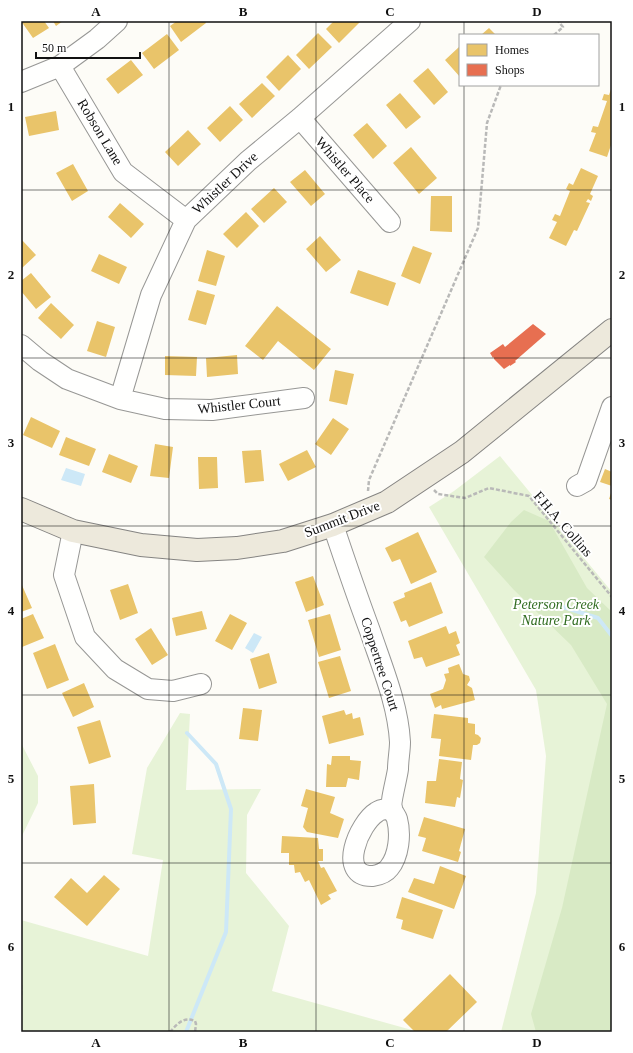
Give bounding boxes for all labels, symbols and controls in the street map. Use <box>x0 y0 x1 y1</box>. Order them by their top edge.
text: A <box>91 4 101 19</box>
text: B <box>239 4 248 19</box>
text: C <box>385 4 395 19</box>
text: D <box>532 4 542 19</box>
scale bar <box>36 34 140 60</box>
legend <box>459 34 599 86</box>
text: 50 m <box>42 41 67 55</box>
text: Homes <box>495 43 529 57</box>
text: Shops <box>495 63 525 77</box>
street label: Robson Lane <box>74 96 126 168</box>
text: 1 <box>8 99 14 114</box>
text: 1 <box>619 99 625 114</box>
street label: Whistler Place <box>312 134 378 206</box>
street label: Whistler Drive <box>189 149 261 217</box>
text: 2 <box>8 267 14 282</box>
text: 2 <box>619 267 625 282</box>
street label: Whistler Court <box>197 393 281 417</box>
text: 3 <box>8 435 15 450</box>
text: 3 <box>619 435 626 450</box>
street label: F.H.A. Collins <box>531 488 595 560</box>
street label: Summit Drive <box>302 498 382 540</box>
park label: Peterson Creek Nature Park <box>512 597 600 628</box>
text: 4 <box>8 603 15 618</box>
text: 4 <box>619 603 626 618</box>
street label: Coppertree Court <box>358 615 402 713</box>
text: 5 <box>8 771 15 786</box>
text: 5 <box>619 771 626 786</box>
text: 6 <box>8 939 15 954</box>
text: 6 <box>619 939 626 954</box>
text: A <box>91 1035 101 1050</box>
text: B <box>239 1035 248 1050</box>
text: C <box>385 1035 395 1050</box>
text: D <box>532 1035 542 1050</box>

